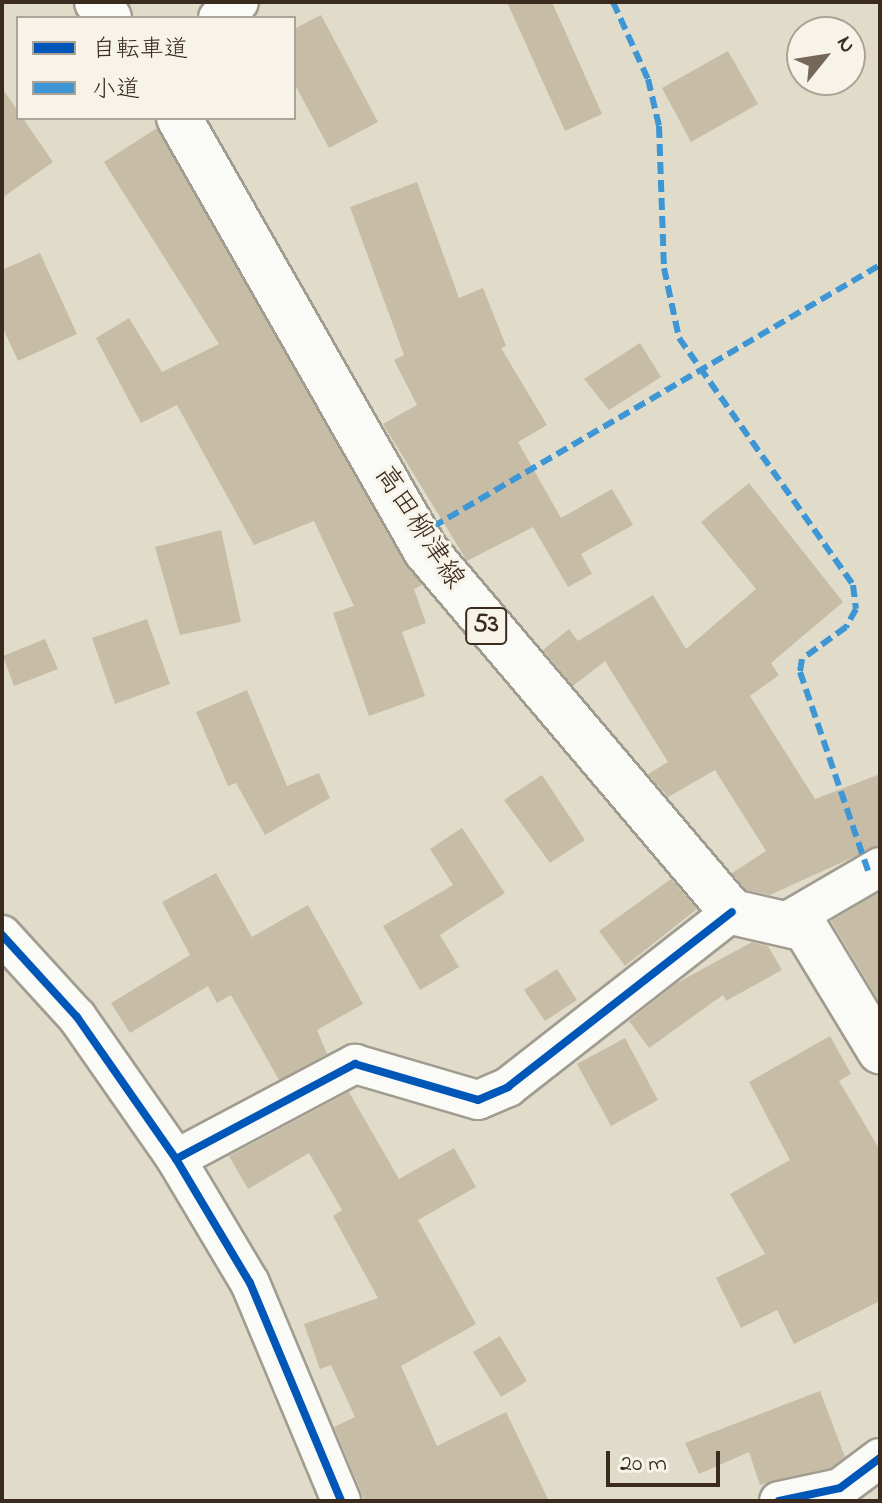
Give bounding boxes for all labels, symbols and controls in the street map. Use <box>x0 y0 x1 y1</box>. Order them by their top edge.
legend <box>16 16 296 120</box>
north arrow <box>786 16 866 96</box>
text: N <box>827 31 863 59</box>
text: 自転車道 <box>92 33 188 68</box>
text: 小道 <box>92 73 140 108</box>
street label: 高田柳津線 <box>366 460 470 596</box>
road number: 53 <box>464 604 508 648</box>
scale bar <box>610 1435 724 1485</box>
text: 20 m <box>620 1447 667 1482</box>

